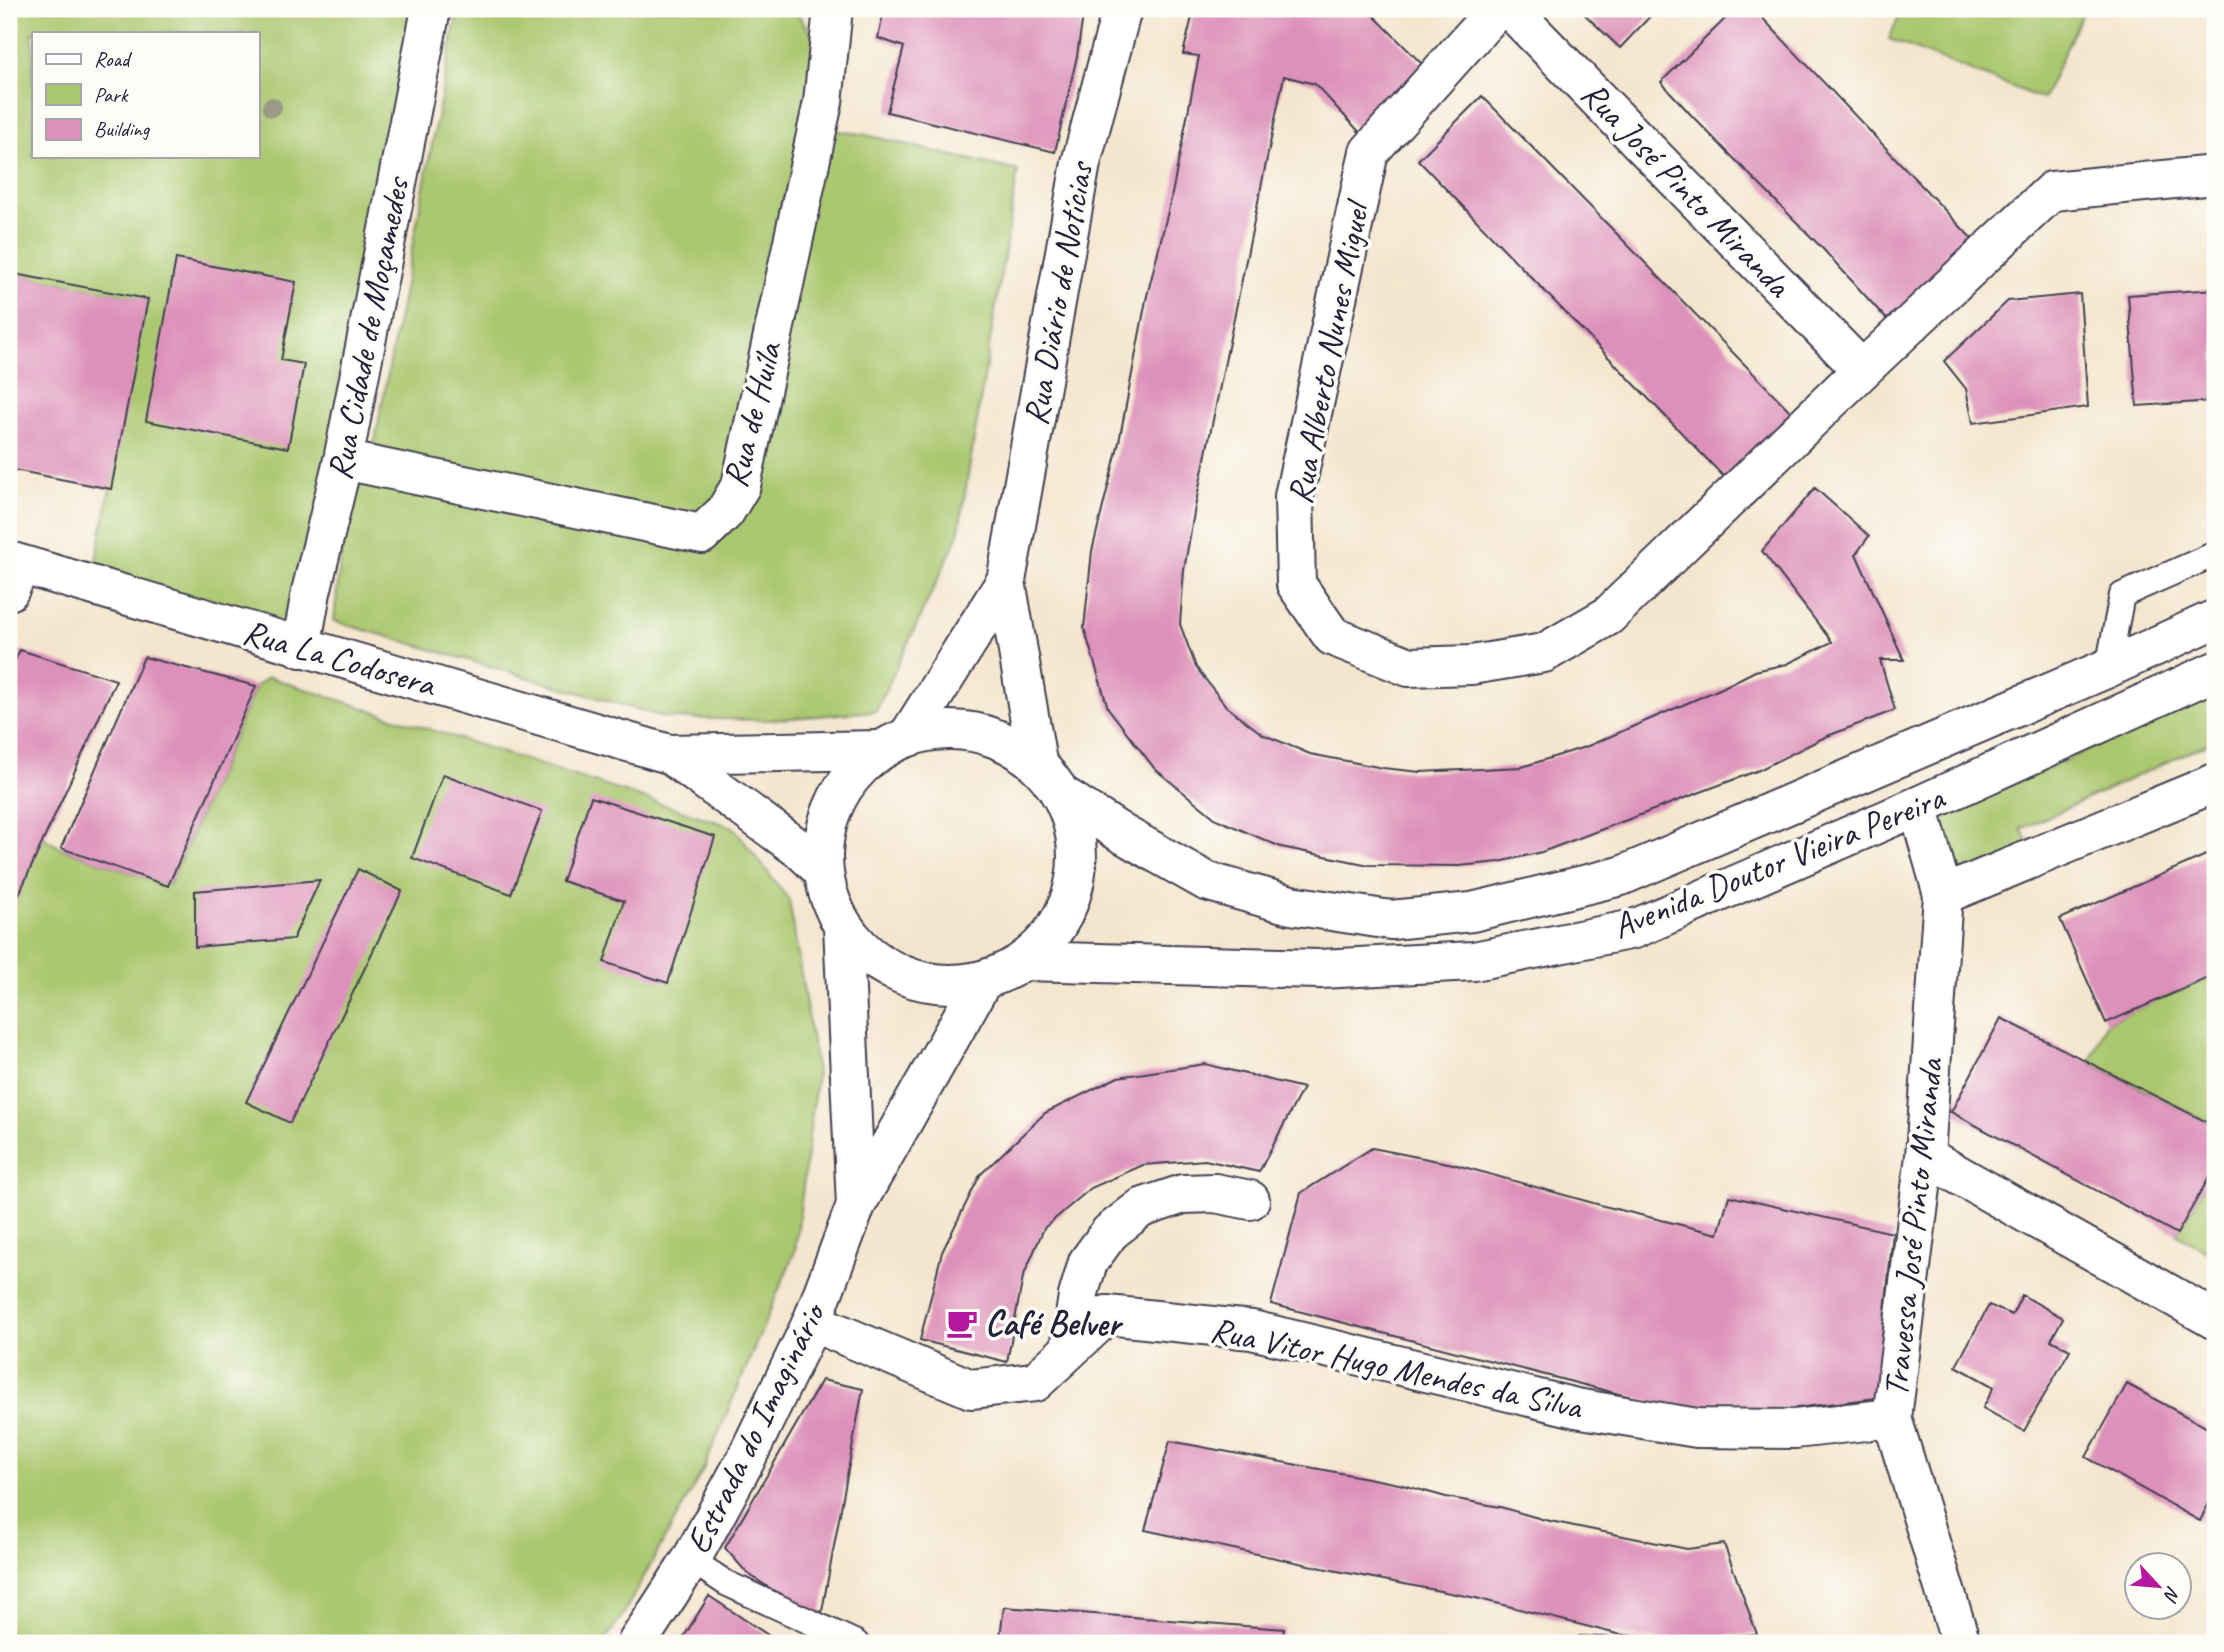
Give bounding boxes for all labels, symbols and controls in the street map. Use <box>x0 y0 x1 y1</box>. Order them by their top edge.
legend <box>32 32 259 158</box>
text: Road <box>94 46 133 72</box>
street label: Rua José Pinto Miranda <box>1572 72 1802 308</box>
text: Park <box>94 82 129 108</box>
text: Building <box>94 116 151 142</box>
street label: Rua Diário de Notícias <box>1013 156 1104 429</box>
street label: Rua Cidade de Moçamedes <box>317 171 420 484</box>
street label: Rua Alberto Nunes Miguel <box>1277 194 1380 508</box>
street label: Rua de Huíla <box>712 336 792 492</box>
street label: Rua La Codosera <box>238 609 443 708</box>
street label: Avenida Doutor Vieira Pereira <box>1606 774 1952 949</box>
street label: Travessa José Pinto Miranda <box>1873 1055 1953 1399</box>
street label: Estrada do Imaginário <box>675 1294 836 1561</box>
place label: Café Belver <box>985 1301 1124 1346</box>
cafe icon: Café Belver <box>945 1306 979 1340</box>
street label: Rua Vitor Hugo Mendes da Silva <box>1206 1307 1588 1430</box>
north arrow <box>2122 1550 2192 1620</box>
text: N <box>2158 1582 2186 1606</box>

